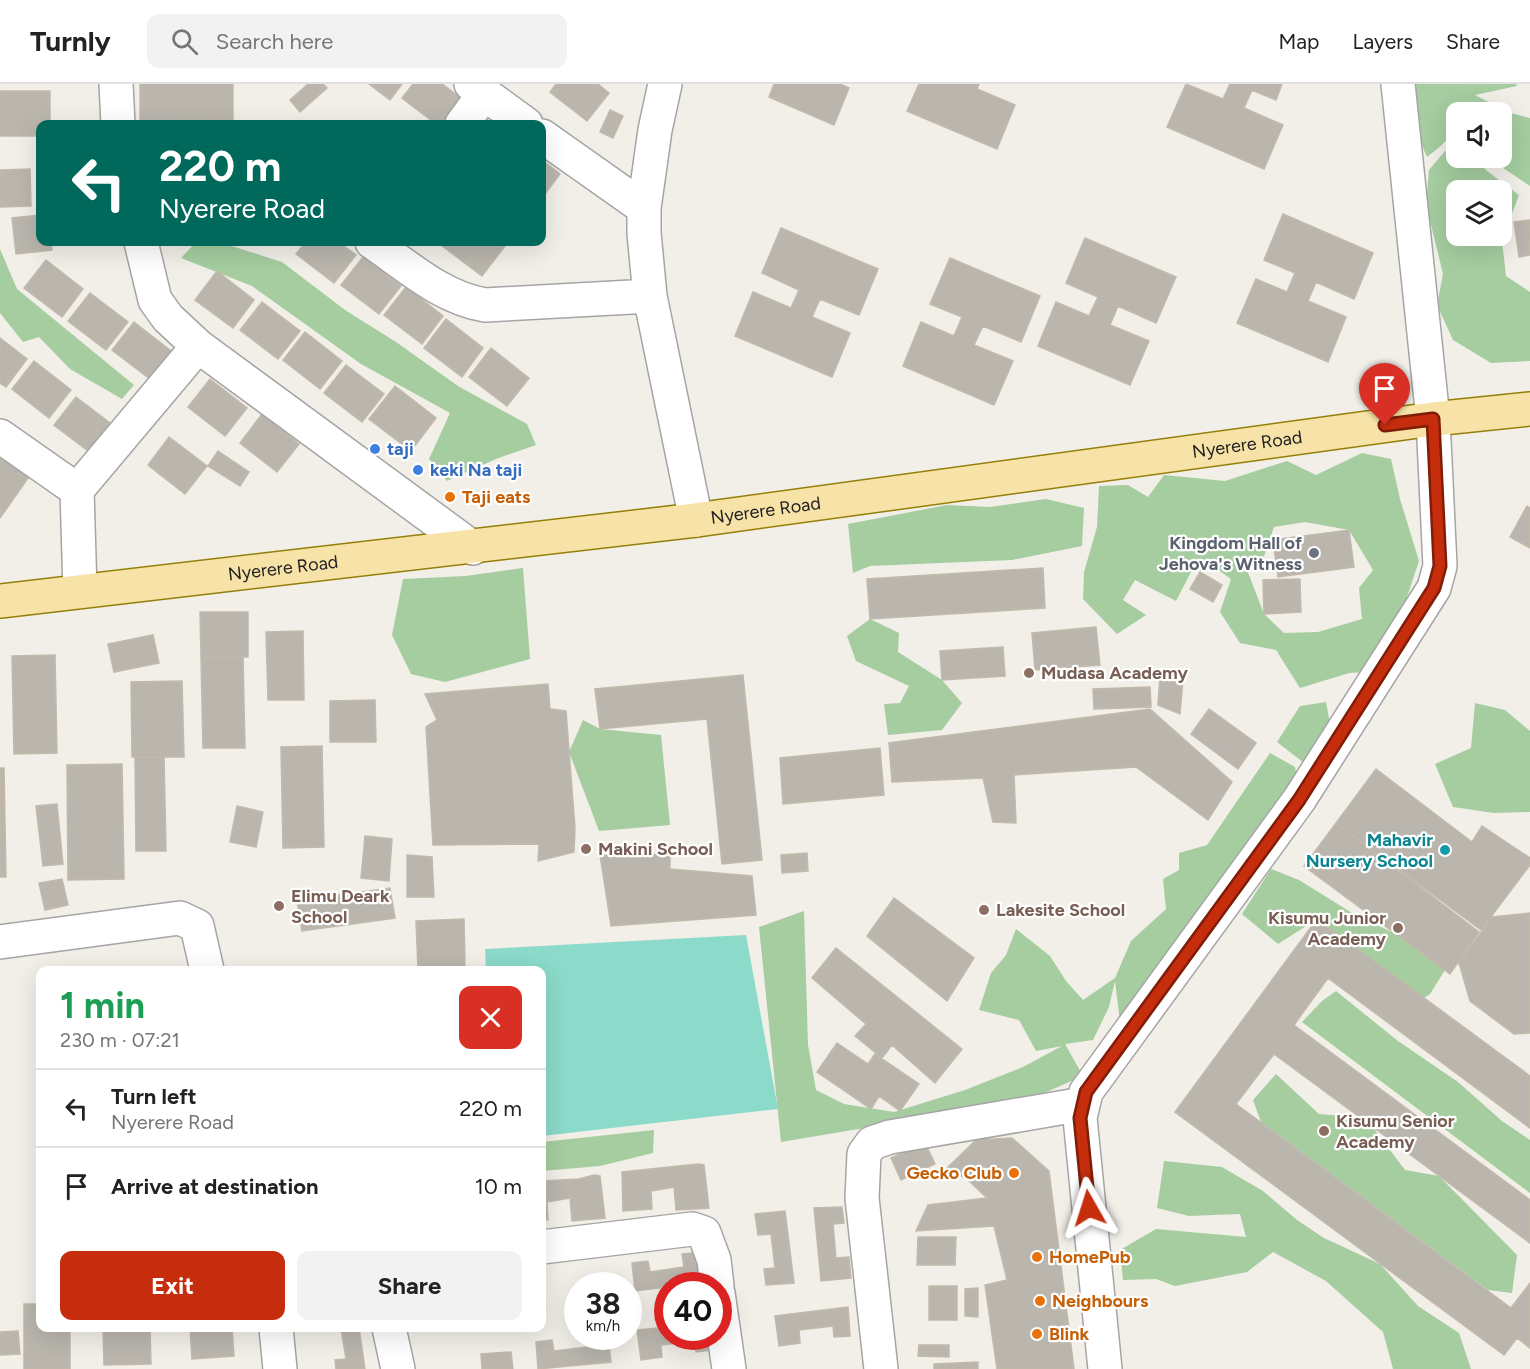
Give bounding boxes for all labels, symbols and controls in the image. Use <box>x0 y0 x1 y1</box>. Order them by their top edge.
search box <box>147 14 567 68</box>
text: Turnly <box>30 24 111 58</box>
icon: search <box>168 25 201 58</box>
text: Search here <box>216 28 333 55</box>
text: Map <box>1279 29 1319 54</box>
text: Layers <box>1352 29 1413 54</box>
text: Share <box>1446 29 1500 54</box>
map controls <box>1446 102 1512 246</box>
button: sound <box>1446 102 1512 168</box>
text: 220 m <box>159 141 281 192</box>
icon: left <box>60 144 138 222</box>
button: layers <box>1446 180 1512 246</box>
text: Nyerere Road <box>159 192 325 225</box>
pin <box>1359 363 1410 425</box>
icon: arrive <box>1368 372 1401 405</box>
street label: Nyerere Road <box>1191 426 1304 463</box>
place label: taji <box>387 438 414 460</box>
marker: taji <box>368 442 382 456</box>
place label: keki Na taji <box>430 459 522 481</box>
marker: keki Na taji <box>411 463 425 477</box>
place label: Taji eats <box>462 486 531 508</box>
marker: Taji eats <box>443 490 457 504</box>
street label: Nyerere Road <box>709 492 822 529</box>
place label: Kingdom Hall of Jehova's Witness <box>1159 532 1303 575</box>
marker: Kingdom Hall of Jehova's Witness <box>1307 546 1321 560</box>
street label: Nyerere Road <box>227 551 339 585</box>
place label: Mudasa Academy <box>1041 662 1188 684</box>
marker: Mudasa Academy <box>1022 666 1036 680</box>
place label: Mahavir Nursery School <box>1306 829 1433 872</box>
place label: Makini School <box>598 838 713 860</box>
marker: Makini School <box>579 842 593 856</box>
marker: Mahavir Nursery School <box>1438 843 1452 857</box>
place label: Elimu Deark School <box>291 885 390 928</box>
marker: Elimu Deark School <box>272 899 286 913</box>
place label: Lakesite School <box>996 899 1125 921</box>
marker: Lakesite School <box>977 903 991 917</box>
place label: Kisumu Junior Academy <box>1268 907 1387 950</box>
marker: Kisumu Junior Academy <box>1391 921 1405 935</box>
text: 1 min <box>60 984 145 1027</box>
button: close <box>459 986 522 1049</box>
text: 230 m · 07:21 <box>60 1028 180 1052</box>
text: Turn left <box>111 1083 197 1110</box>
icon: left <box>60 1092 93 1125</box>
text: 220 m <box>459 1095 522 1122</box>
text: Nyerere Road <box>111 1110 234 1134</box>
place label: Kisumu Senior Academy <box>1336 1110 1455 1153</box>
marker: Kisumu Senior Academy <box>1317 1124 1331 1138</box>
place label: Gecko Club <box>906 1162 1002 1184</box>
marker: Gecko Club <box>1007 1166 1021 1180</box>
icon: arrive <box>60 1170 93 1203</box>
text: Arrive at destination <box>111 1173 319 1200</box>
text: 10 m <box>475 1173 522 1200</box>
position arrow <box>1057 1176 1121 1240</box>
place label: HomePub <box>1049 1246 1131 1268</box>
marker: HomePub <box>1030 1250 1044 1264</box>
button: Exit <box>60 1251 285 1320</box>
button: Share <box>297 1251 522 1320</box>
speed limit sign: 40 <box>654 1272 732 1350</box>
text: 38 <box>585 1285 621 1322</box>
place label: Neighbours <box>1052 1290 1149 1312</box>
marker: Neighbours <box>1033 1294 1047 1308</box>
text: km/h <box>586 1317 620 1335</box>
place label: Blink <box>1049 1323 1089 1345</box>
marker: Blink <box>1030 1327 1044 1341</box>

